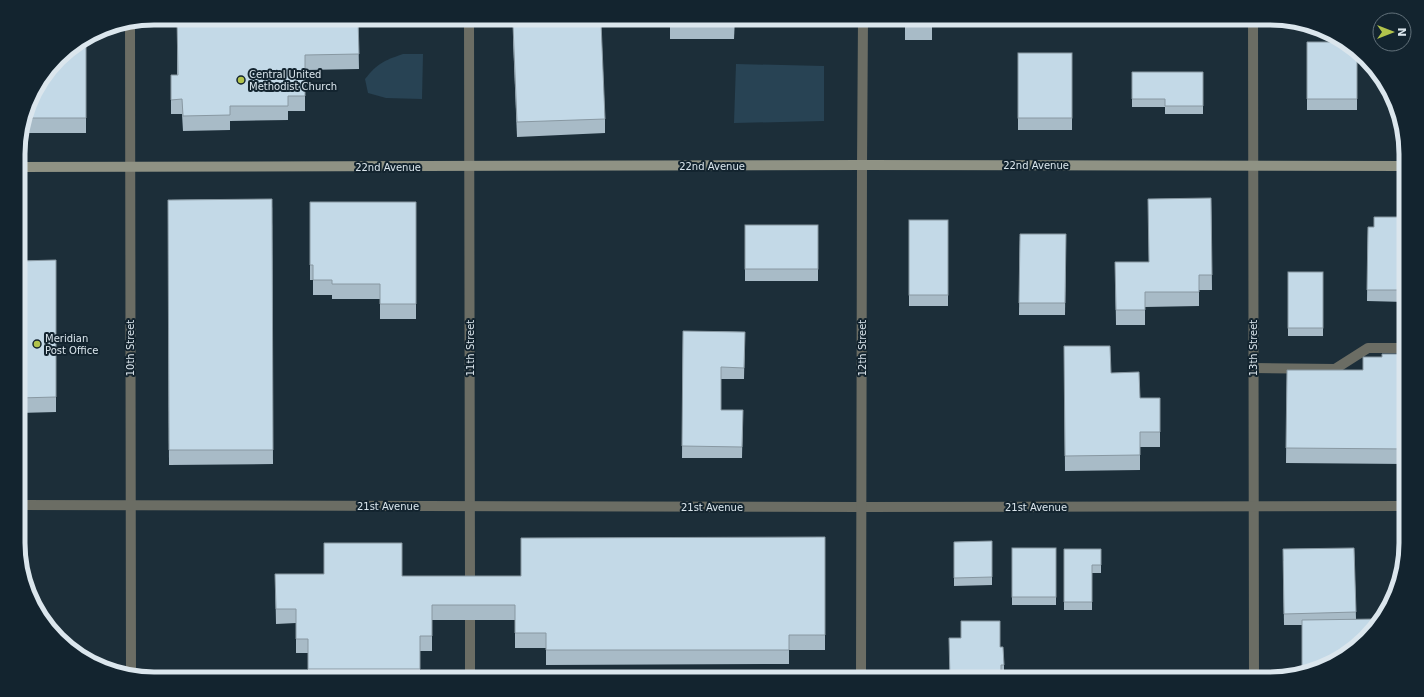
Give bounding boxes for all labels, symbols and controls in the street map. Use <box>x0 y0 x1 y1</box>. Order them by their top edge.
north arrow <box>1372 12 1412 52</box>
text: N <box>1395 27 1408 37</box>
place label: Central United Methodist Church <box>249 69 337 92</box>
marker: Central United Methodist Church <box>236 75 246 85</box>
street label: 22nd Avenue <box>1003 160 1069 171</box>
street label: 22nd Avenue <box>679 161 745 172</box>
street label: 22nd Avenue <box>355 162 421 173</box>
street label: 10th Street <box>125 320 136 376</box>
street label: 11th Street <box>465 320 476 376</box>
street label: 12th Street <box>857 320 868 376</box>
street label: 13th Street <box>1248 320 1259 376</box>
place label: Meridian Post Office <box>45 333 98 356</box>
marker: Meridian Post Office <box>32 339 42 349</box>
street label: 21st Avenue <box>357 501 419 512</box>
street label: 21st Avenue <box>681 502 743 513</box>
street label: 21st Avenue <box>1005 502 1067 513</box>

